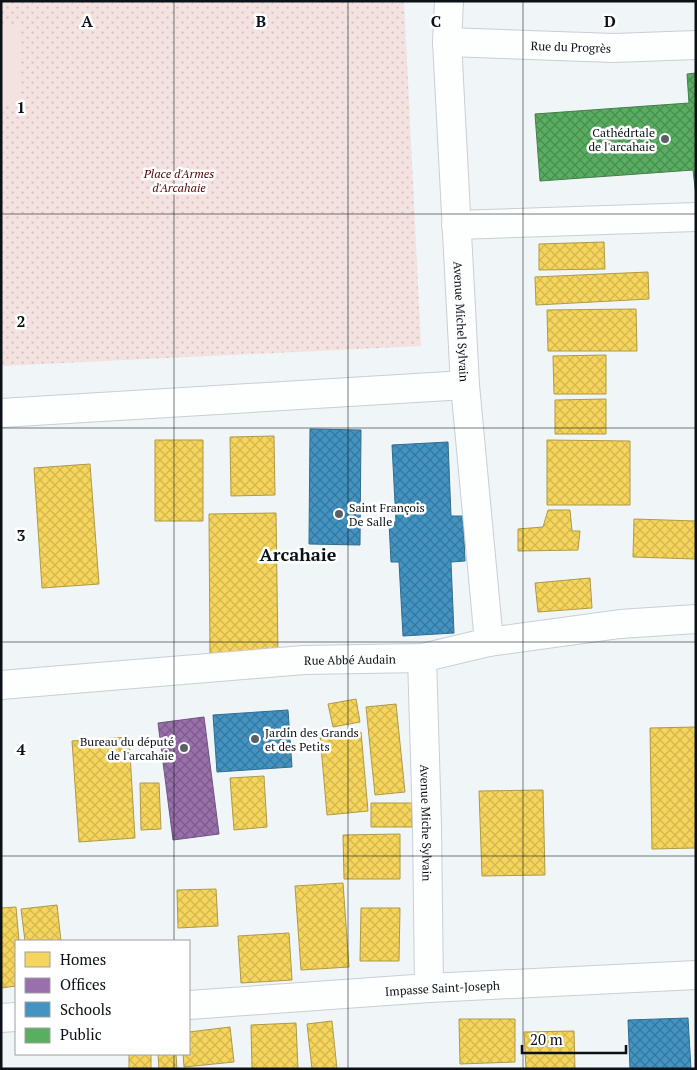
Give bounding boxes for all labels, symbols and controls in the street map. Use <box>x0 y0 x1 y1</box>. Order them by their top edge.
text: A <box>81 10 93 32</box>
text: B <box>256 10 266 32</box>
text: C <box>431 10 441 32</box>
text: D <box>604 10 616 32</box>
street label: Rue du Progrès <box>530 38 611 55</box>
text: 1 <box>16 96 26 118</box>
place label: Cathédrtale de l'arcahaie <box>588 125 655 154</box>
marker: Cathédrtale de l'arcahaie <box>659 133 671 145</box>
park label: Place d'Armes d'Arcahaie <box>143 166 214 195</box>
street label: Avenue Michel Sylvain <box>451 261 472 382</box>
text: 2 <box>16 310 26 332</box>
place label: Saint François De Salle <box>349 500 425 529</box>
marker: Saint François De Salle <box>333 508 345 520</box>
text: 3 <box>16 524 26 546</box>
district label: Arcahaie <box>260 542 337 566</box>
street label: Rue Abbé Audain <box>304 651 396 667</box>
place label: Jardin des Grands et des Petits <box>265 725 359 754</box>
marker: Jardin des Grands et des Petits <box>249 733 261 745</box>
place label: Bureau du député de l'arcahaie <box>80 734 174 763</box>
text: 4 <box>16 738 26 760</box>
marker: Bureau du député de l'arcahaie <box>178 742 190 754</box>
street label: Avenue Miche Sylvain <box>418 764 435 881</box>
legend <box>15 940 190 1055</box>
text: Homes <box>60 949 106 969</box>
text: Offices <box>60 974 106 994</box>
street label: Impasse Saint-Joseph <box>384 977 500 999</box>
text: Schools <box>60 999 111 1019</box>
scale bar <box>522 1022 626 1054</box>
text: Public <box>60 1024 102 1044</box>
text: 20 m <box>530 1029 563 1049</box>

